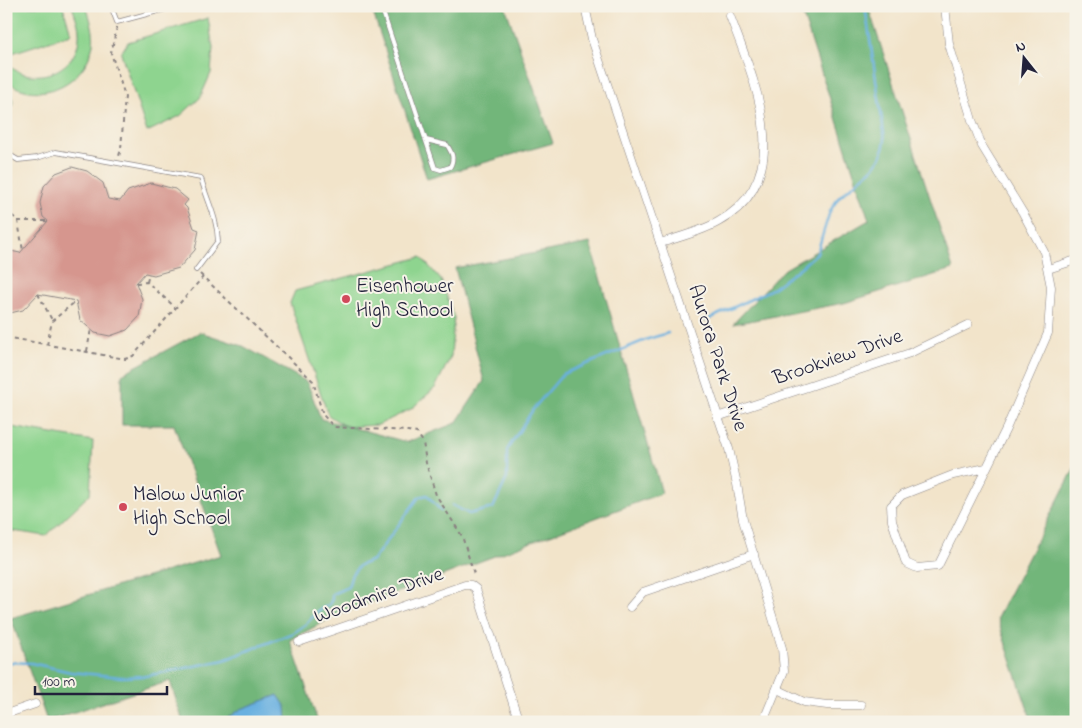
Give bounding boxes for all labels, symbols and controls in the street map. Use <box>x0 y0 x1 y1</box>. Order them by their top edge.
north arrow <box>1000 32 1050 82</box>
text: N <box>1013 36 1028 58</box>
place label: Eisenhower High School <box>356 272 454 328</box>
street label: Aurora Park Drive <box>679 281 755 436</box>
marker: Eisenhower High School <box>340 293 352 305</box>
street label: Brookview Drive <box>768 322 907 395</box>
place label: Malow Junior High School <box>133 480 245 536</box>
marker: Malow Junior High School <box>117 501 129 513</box>
street label: Woodmire Drive <box>310 560 448 632</box>
scale bar <box>35 663 168 695</box>
text: 100 m <box>42 671 75 693</box>

